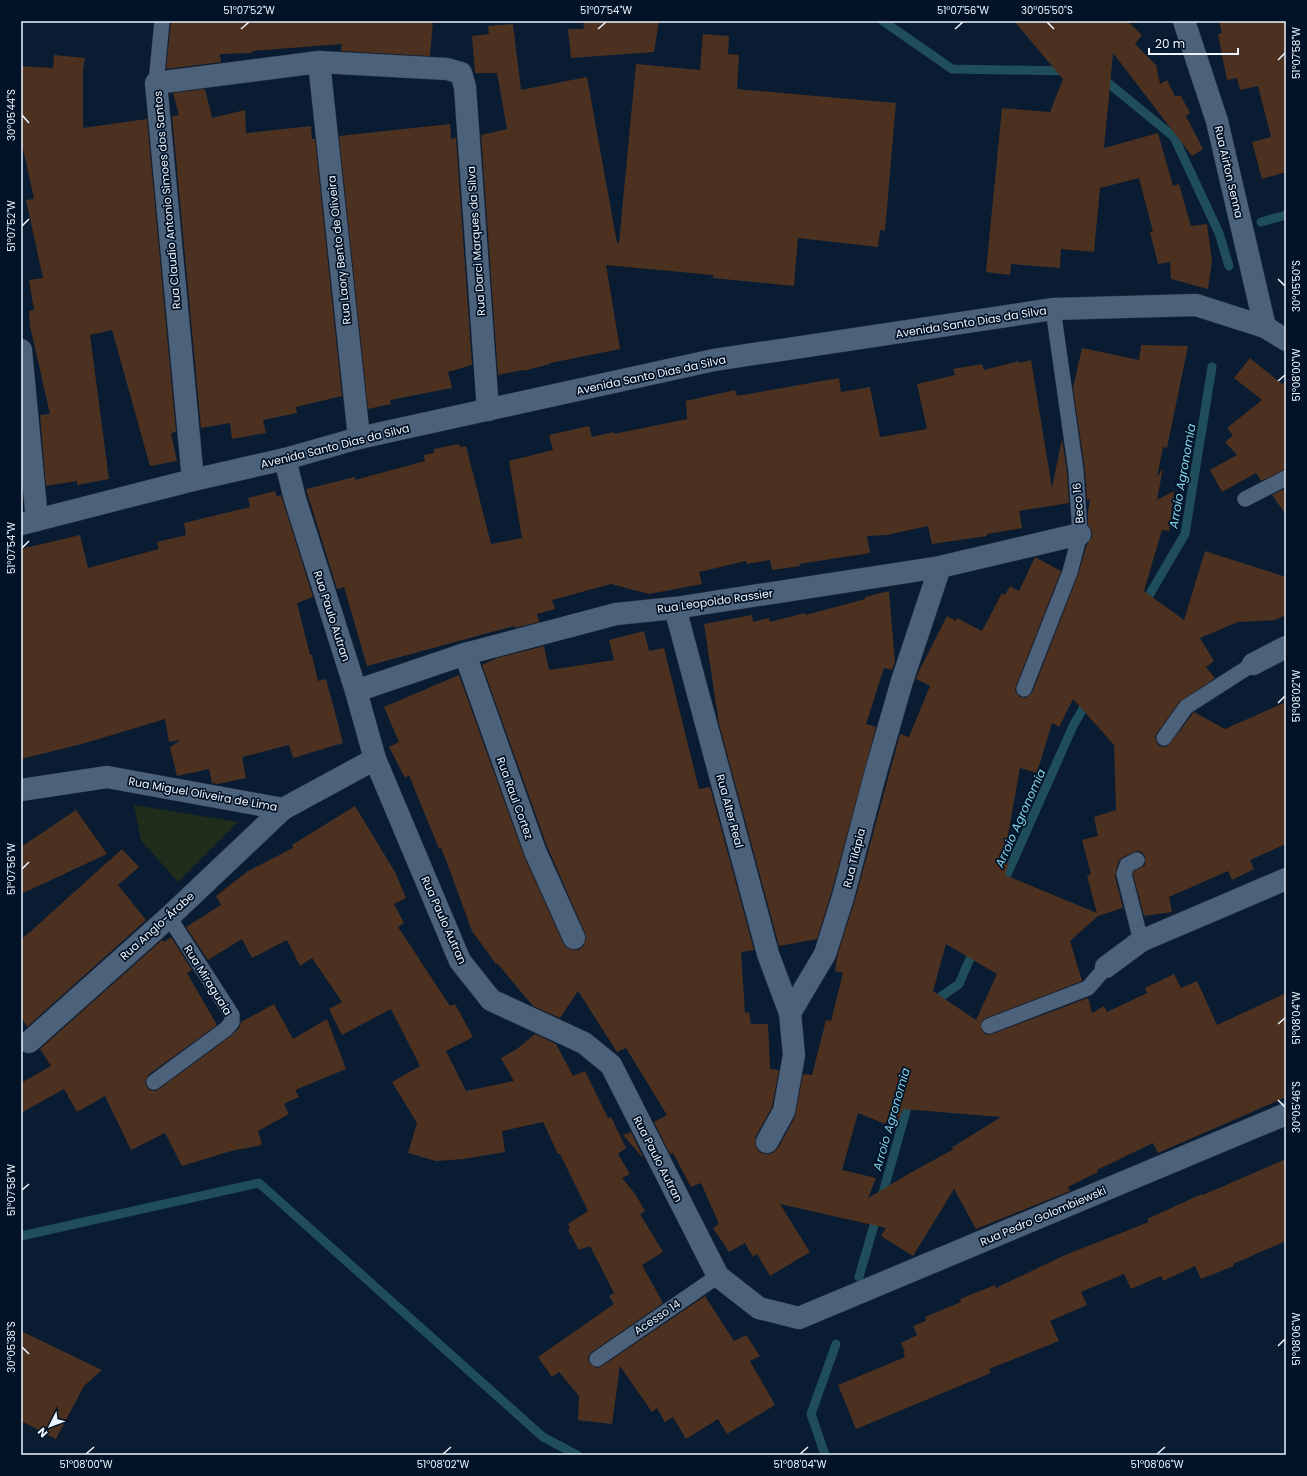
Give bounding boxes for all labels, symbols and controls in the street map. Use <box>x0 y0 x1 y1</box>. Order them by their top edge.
text: 51°07'52"W <box>223 3 275 18</box>
text: 51°07'54"W <box>580 3 632 18</box>
text: 51°07'56"W <box>937 3 989 18</box>
text: 30°05'50"S <box>1021 3 1073 18</box>
text: 51°07'58"W <box>1289 27 1304 79</box>
scale bar <box>1149 30 1238 56</box>
text: 20 m <box>1155 35 1185 52</box>
text: 30°05'44"S <box>4 89 19 141</box>
street label: Rua Claudio Antonio Simoes dos Santos <box>149 90 185 310</box>
street label: Rua Airton Senna <box>1211 124 1247 220</box>
street label: Rua Darci Marques da Silva <box>463 166 489 316</box>
street label: Rua Laory Bento de Oliveira <box>323 175 355 325</box>
text: 51°07'52"W <box>4 200 19 252</box>
text: 30°05'50"S <box>1289 260 1304 312</box>
street label: Avenida Santo Dias da Silva <box>894 302 1048 342</box>
text: 51°08'00"W <box>1289 348 1304 402</box>
street label: Avenida Santo Dias da Silva <box>575 351 727 399</box>
street label: Avenida Santo Dias da Silva <box>259 420 411 472</box>
water label: Arroio Agronomia <box>1164 422 1200 531</box>
street label: Beco 16 <box>1069 482 1087 524</box>
text: 51°07'54"W <box>4 522 19 574</box>
street label: Rua Paulo Autran <box>310 569 354 663</box>
street label: Rua Leopoldo Rassier <box>656 585 774 617</box>
text: 51°08'02"W <box>1289 670 1304 722</box>
street label: Rua Raul Cortez <box>493 755 537 841</box>
water label: Arroio Agronomia <box>990 766 1049 871</box>
street label: Rua Alter Real <box>712 772 748 850</box>
street label: Rua Miguel Oliveira de Lima <box>127 773 279 815</box>
street label: Rua Tilápia <box>839 827 869 889</box>
text: 51°07'56"W <box>4 843 19 895</box>
street label: Rua Paulo Autran <box>417 874 471 966</box>
street label: Rua Anglo-Árabe <box>116 888 198 964</box>
street label: Rua Miraguaia <box>180 942 236 1018</box>
text: 51°08'04"W <box>1289 991 1304 1045</box>
water label: Arroio Agronomia <box>868 1066 914 1173</box>
text: 30°05'46"S <box>1289 1081 1304 1133</box>
street label: Rua Paulo Autran <box>629 1113 687 1205</box>
text: 51°07'58"W <box>4 1164 19 1216</box>
street label: Rua Pedro Golombiewski <box>977 1182 1109 1250</box>
street label: Acesso 14 <box>631 1296 683 1338</box>
text: 51°08'06"W <box>1289 1312 1304 1366</box>
text: 30°05'38"S <box>4 1321 19 1373</box>
north arrow <box>30 1406 70 1446</box>
text: N <box>34 1424 51 1441</box>
text: 51°08'00"W <box>60 1457 113 1472</box>
text: 51°08'02"W <box>417 1457 469 1472</box>
text: 51°08'04"W <box>773 1457 827 1472</box>
text: 51°08'06"W <box>1130 1457 1184 1472</box>

